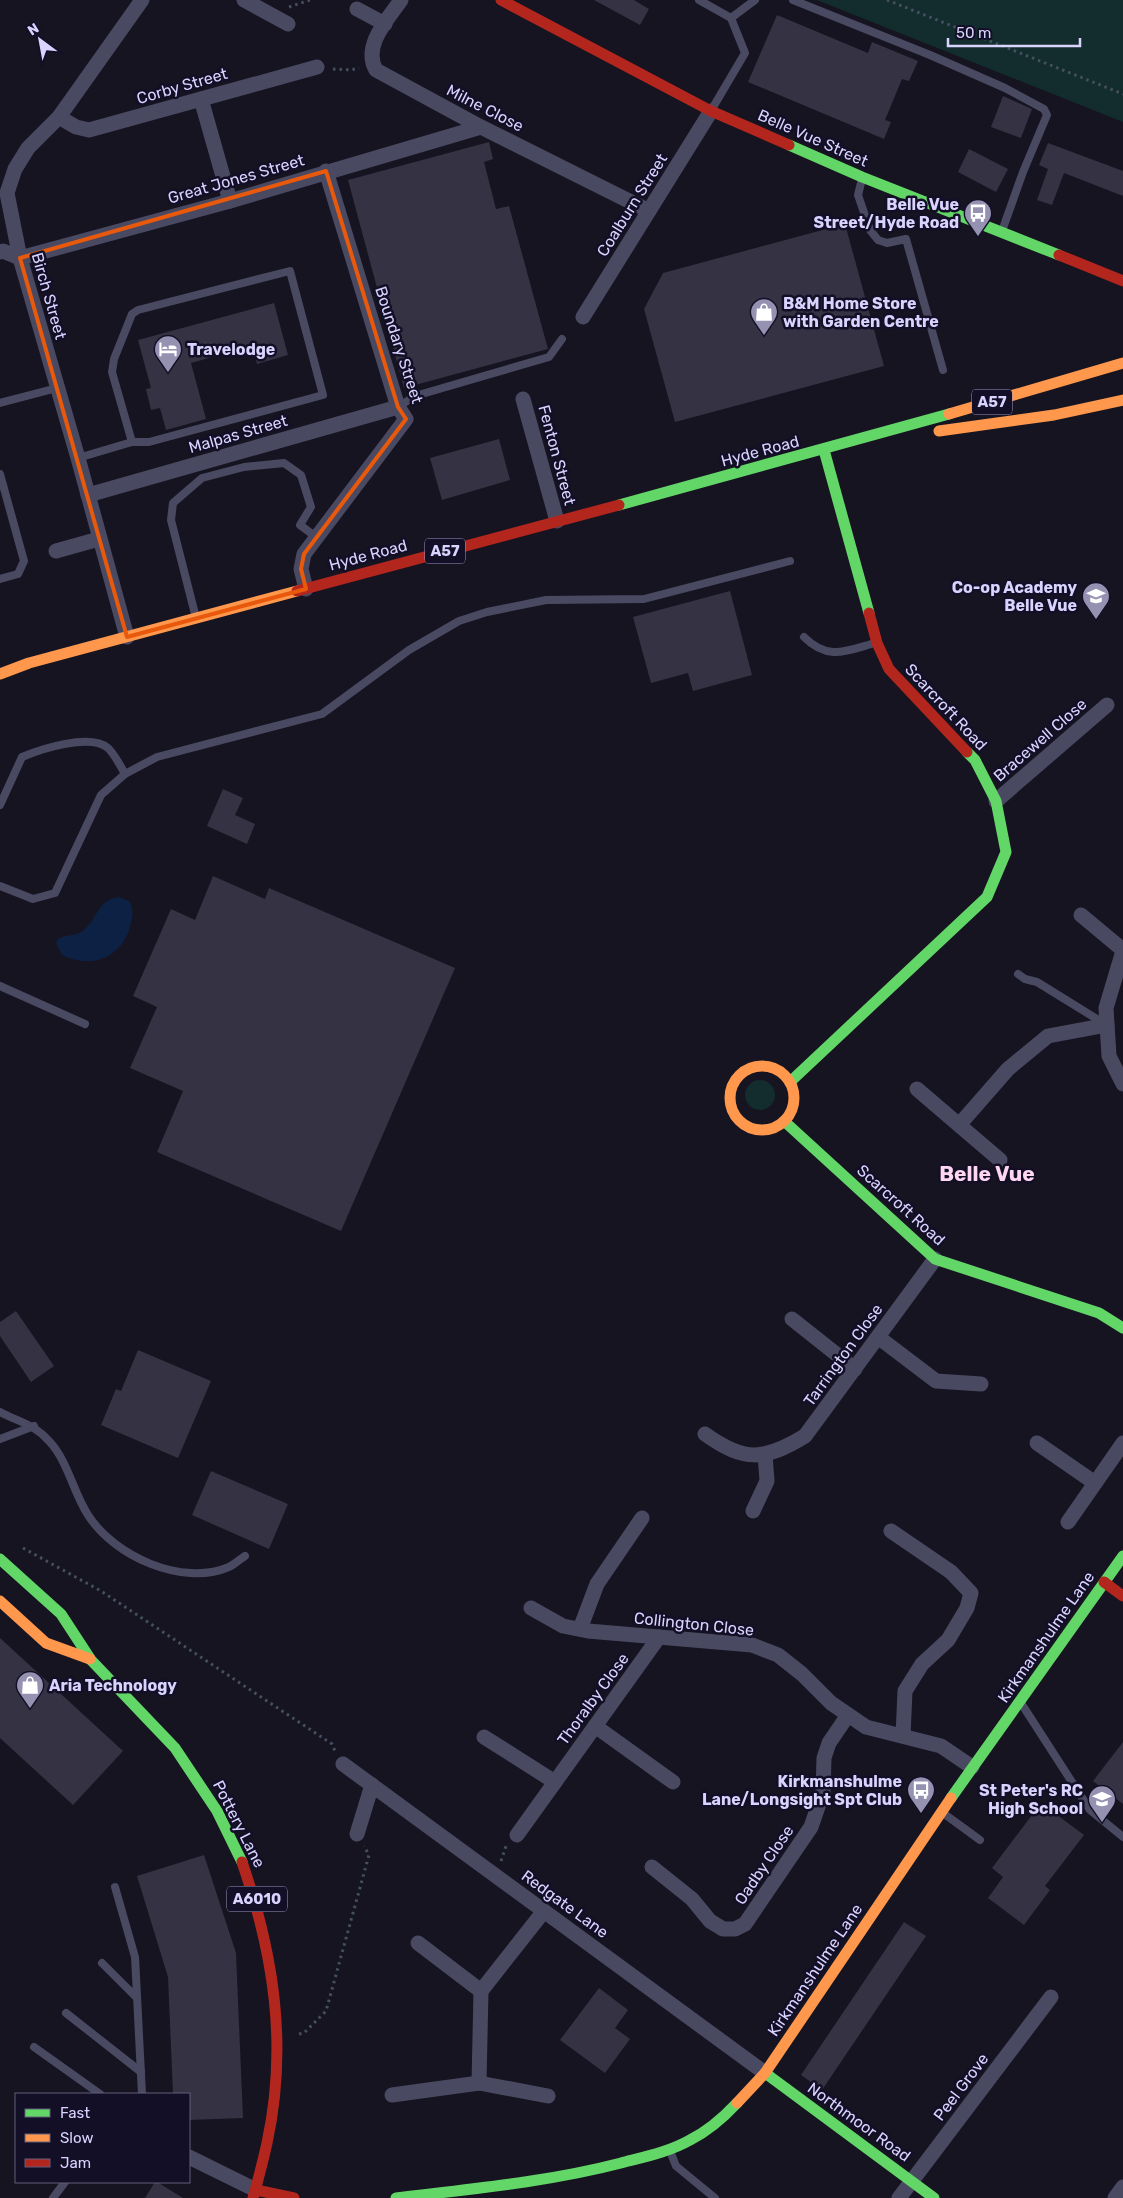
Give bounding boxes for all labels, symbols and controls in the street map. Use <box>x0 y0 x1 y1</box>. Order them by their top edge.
north arrow <box>15 15 65 65</box>
scale bar <box>948 15 1080 47</box>
text: N <box>25 20 42 39</box>
text: 50 m <box>956 24 991 42</box>
street label: Corby Street <box>134 64 230 108</box>
street label: Milne Close <box>443 80 527 136</box>
street label: Belle Vue Street <box>755 105 871 171</box>
street label: Great Jones Street <box>166 150 306 208</box>
street label: Coalburn Street <box>593 150 671 260</box>
place label: Belle Vue Street/Hyde Road <box>814 195 959 232</box>
bus stop icon: Belle Vue Street/Hyde Road <box>963 198 993 237</box>
street label: Birch Street <box>28 250 70 342</box>
street label: Boundary Street <box>371 284 427 406</box>
place label: B&M Home Store with Garden Centre <box>783 294 939 331</box>
shop icon: B&M Home Store with Garden Centre <box>749 297 779 336</box>
hotel icon: Travelodge <box>153 334 183 373</box>
place label: Travelodge <box>187 340 275 359</box>
road number: A57 <box>972 390 1012 414</box>
street label: Fenton Street <box>534 403 580 507</box>
street label: Malpas Street <box>186 411 290 457</box>
street label: Hyde Road <box>719 431 801 471</box>
street label: Hyde Road <box>327 535 409 575</box>
road number: A57 <box>425 538 465 564</box>
place label: Co-op Academy Belle Vue <box>952 578 1077 615</box>
school or university icon: Co-op Academy Belle Vue <box>1081 581 1111 620</box>
street label: Scarcroft Road <box>901 660 991 754</box>
street label: Bracewell Close <box>990 694 1090 786</box>
street label: Scarcroft Road <box>853 1161 949 1249</box>
district label: Belle Vue <box>939 1161 1035 1186</box>
street label: Tarrington Close <box>800 1300 887 1410</box>
street label: Kirkmanshulme Lane <box>994 1568 1098 1706</box>
street label: Collington Close <box>633 1608 755 1640</box>
street label: Thoralby Close <box>553 1649 633 1749</box>
shop icon: Aria Technology <box>15 1670 45 1709</box>
place label: Aria Technology <box>49 1676 177 1695</box>
place label: Kirkmanshulme Lane/Longsight Spt Club <box>702 1772 902 1809</box>
bus stop icon: Kirkmanshulme Lane/Longsight Spt Club <box>906 1775 936 1814</box>
street label: Pottery Lane <box>209 1777 269 1871</box>
place label: St Peter's RC High School <box>979 1781 1083 1818</box>
school or university icon: St Peter's RC High School <box>1087 1784 1117 1823</box>
street label: Oadby Close <box>731 1822 797 1908</box>
street label: Redgate Lane <box>518 1866 612 1942</box>
road number: A6010 <box>227 1886 287 1912</box>
street label: Kirkmanshulme Lane <box>764 1900 866 2040</box>
street label: Peel Grove <box>930 2050 992 2124</box>
street label: Northmoor Road <box>804 2078 914 2166</box>
legend <box>15 2093 190 2183</box>
text: Fast <box>60 2104 90 2122</box>
text: Slow <box>60 2129 93 2147</box>
text: Jam <box>60 2154 91 2172</box>

